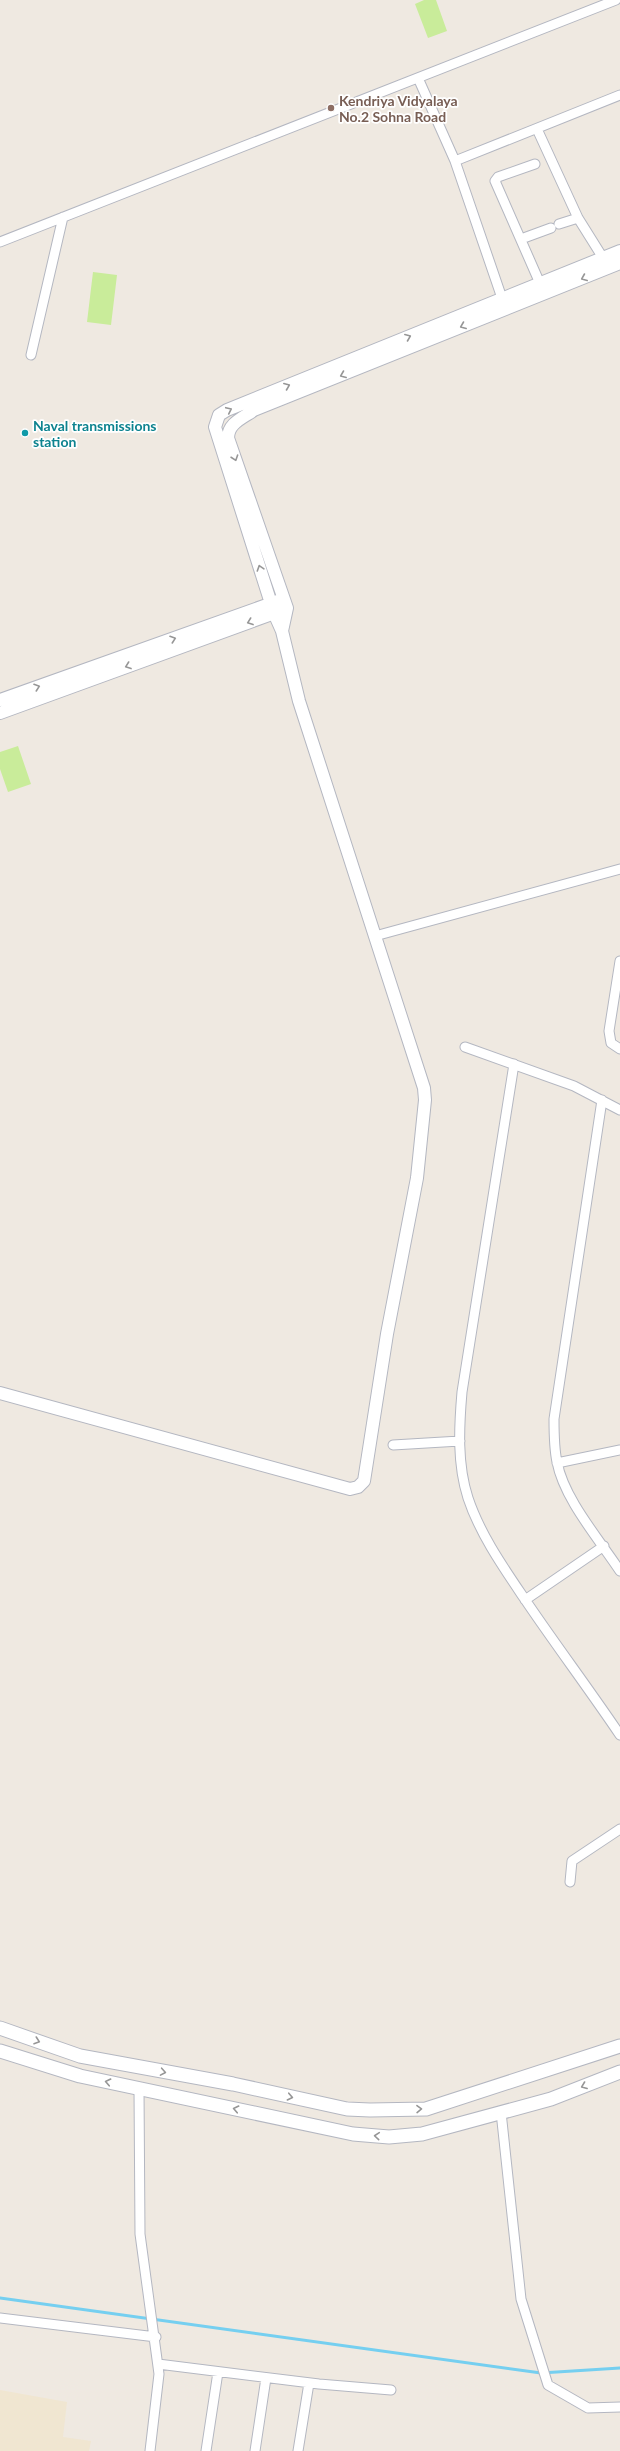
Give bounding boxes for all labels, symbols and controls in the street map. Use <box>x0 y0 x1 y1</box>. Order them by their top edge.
place label: Kendriya Vidyalaya No.2 Sohna Road <box>339 92 458 125</box>
marker: Kendriya Vidyalaya No.2 Sohna Road <box>326 103 336 113</box>
one-way arrow <box>581 273 588 281</box>
one-way arrow <box>460 322 467 330</box>
one-way arrow <box>404 333 411 341</box>
one-way arrow <box>339 370 346 378</box>
one-way arrow <box>284 383 291 391</box>
one-way arrow <box>225 407 232 415</box>
place label: Naval transmissions station <box>33 417 156 450</box>
marker: Naval transmissions station <box>20 428 30 438</box>
one-way arrow <box>230 455 239 462</box>
one-way arrow <box>256 565 265 572</box>
one-way arrow <box>247 617 254 625</box>
one-way arrow <box>169 635 176 644</box>
one-way arrow <box>125 661 132 670</box>
one-way arrow <box>33 683 40 692</box>
one-way arrow <box>33 2037 40 2045</box>
one-way arrow <box>160 2067 166 2075</box>
one-way arrow <box>105 2079 112 2087</box>
one-way arrow <box>580 2082 587 2090</box>
one-way arrow <box>287 2092 293 2100</box>
one-way arrow <box>416 2105 422 2114</box>
one-way arrow <box>233 2106 239 2114</box>
one-way arrow <box>374 2132 380 2141</box>

